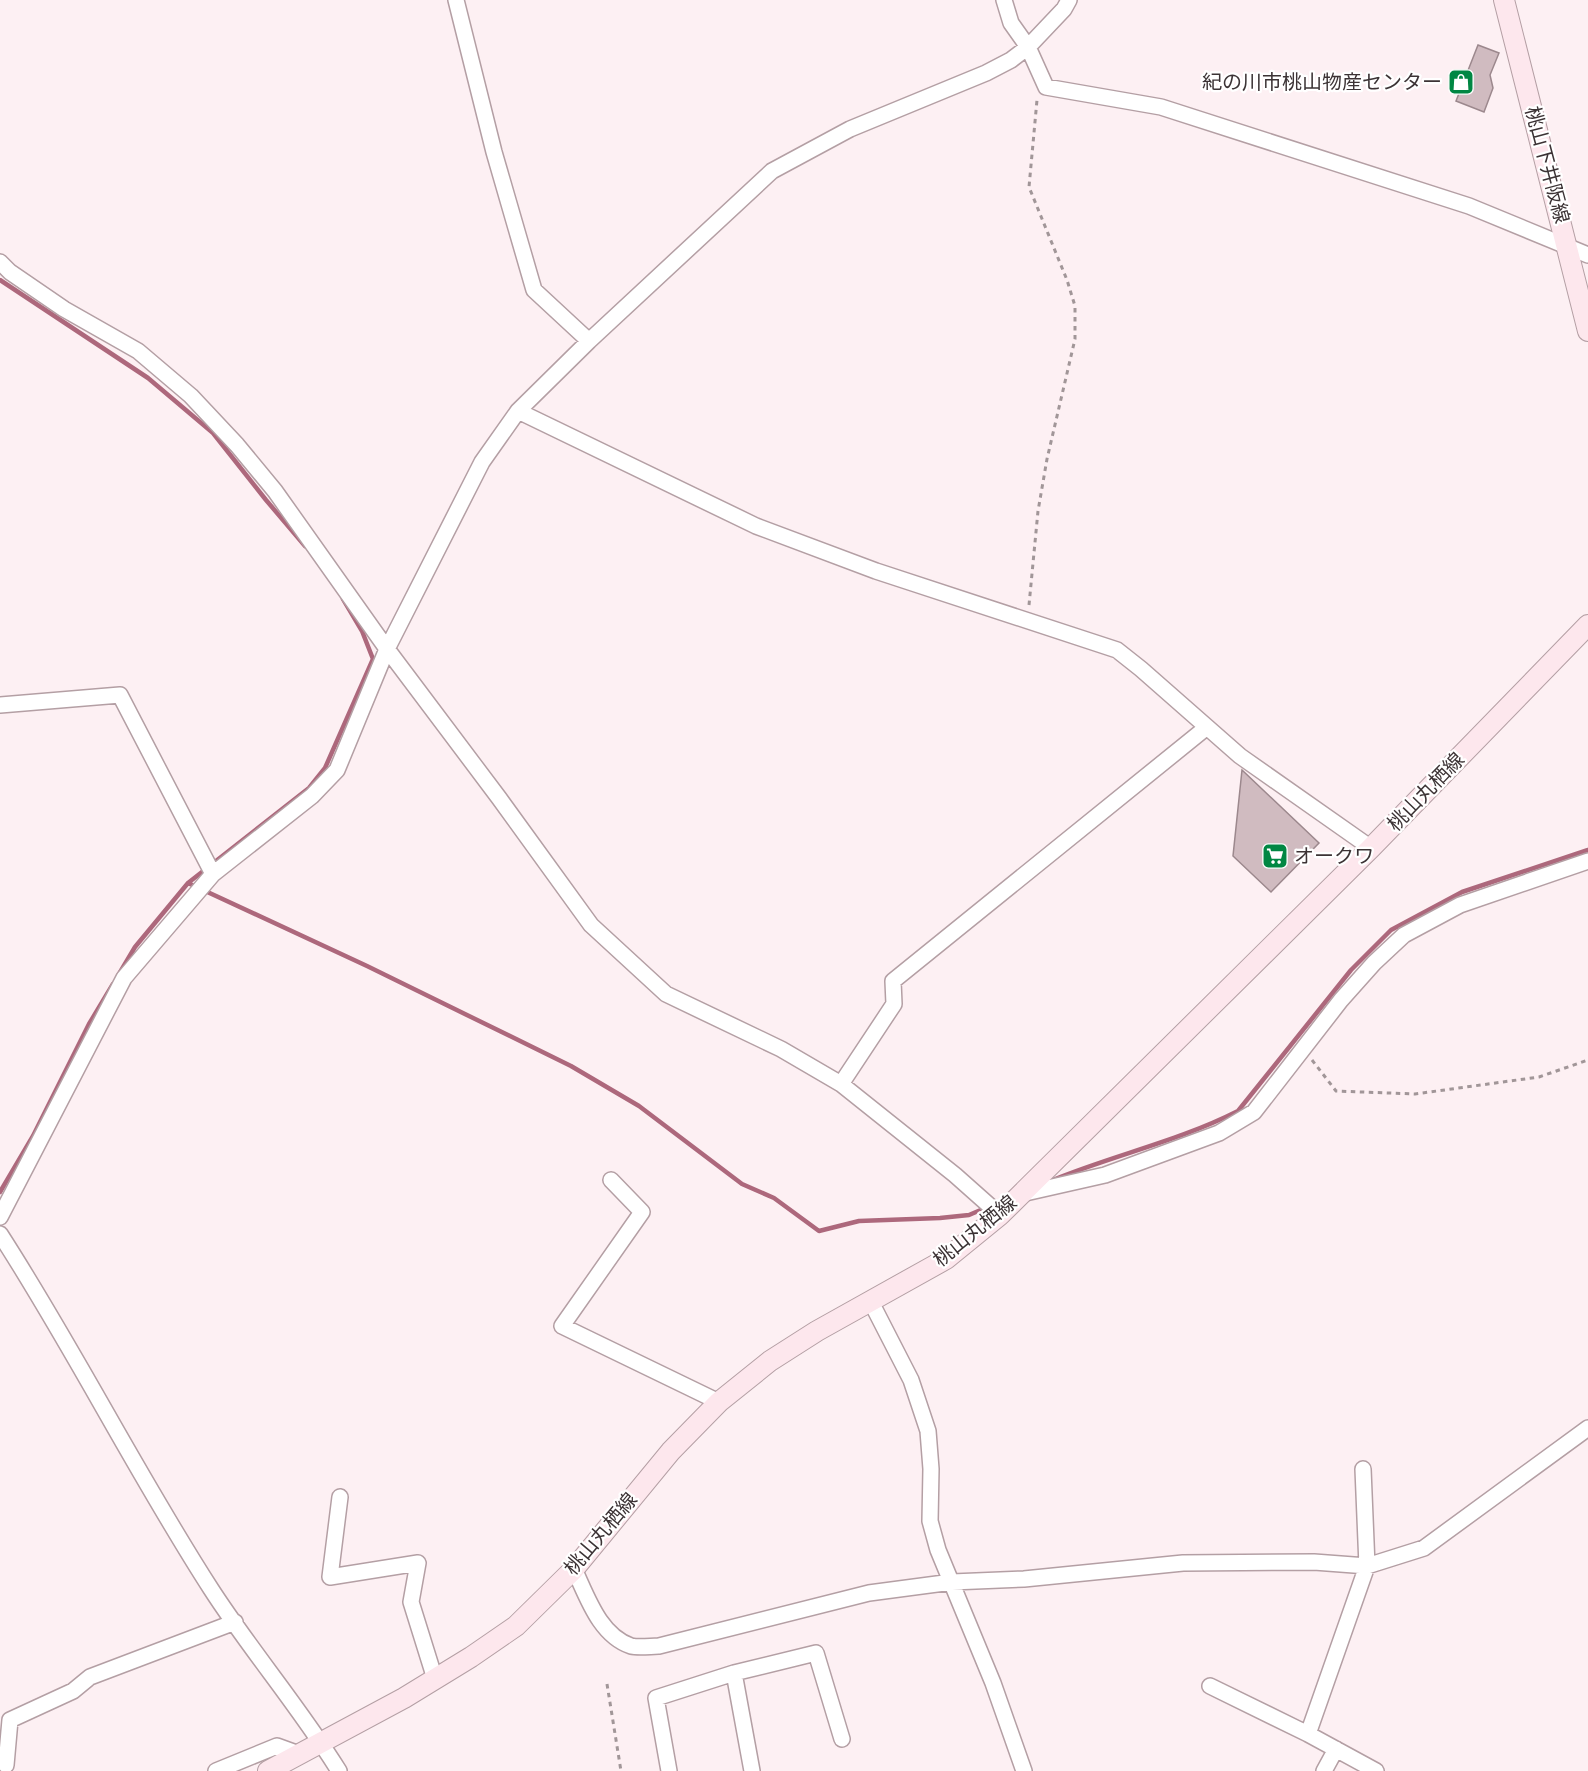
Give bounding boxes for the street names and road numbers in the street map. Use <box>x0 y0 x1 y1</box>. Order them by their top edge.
street label: 桃山下井阪線 <box>1520 104 1574 226</box>
street label: 桃山丸栖線 <box>1383 748 1469 836</box>
street label: 桃山丸栖線 <box>929 1191 1021 1271</box>
street label: 桃山丸栖線 <box>560 1488 642 1580</box>

